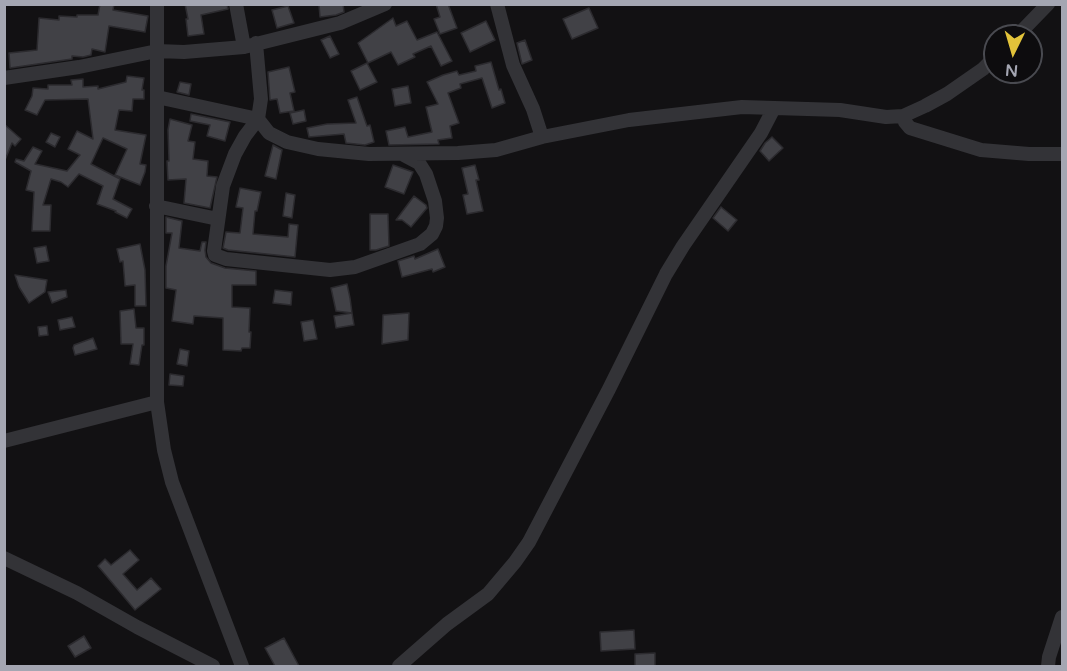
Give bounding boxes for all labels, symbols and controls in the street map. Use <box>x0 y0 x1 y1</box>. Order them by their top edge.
north arrow <box>983 24 1043 84</box>
text: N <box>1004 59 1019 80</box>

